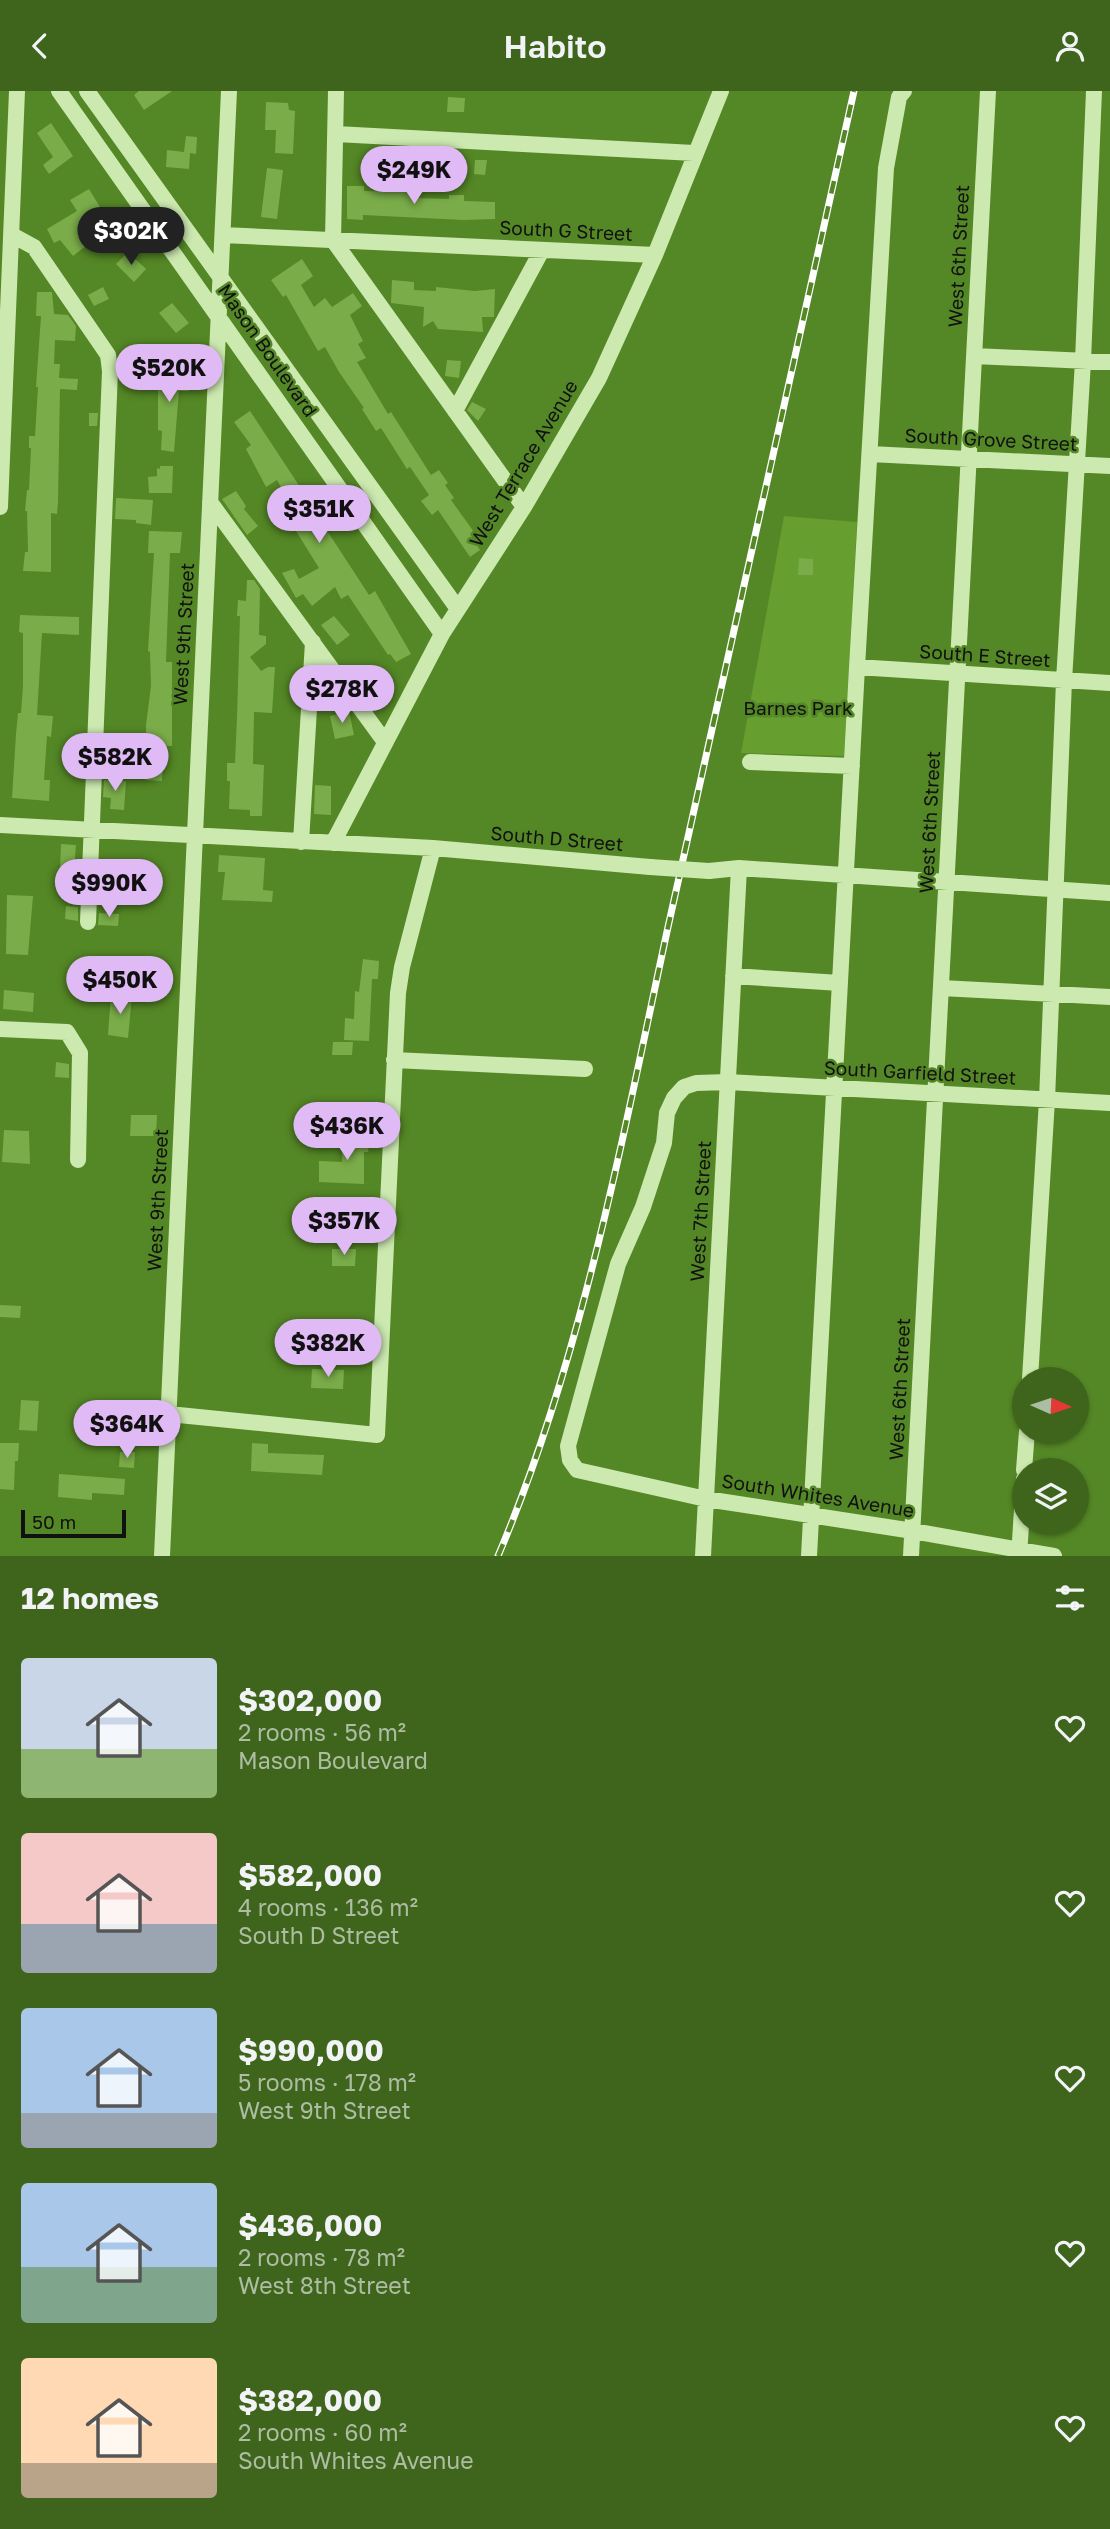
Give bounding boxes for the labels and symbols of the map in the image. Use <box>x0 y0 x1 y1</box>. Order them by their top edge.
pin: $249K <box>365 146 463 206</box>
street label: West 6th Street <box>943 184 973 328</box>
pin: $302K <box>82 207 180 267</box>
street label: South G Street <box>499 215 633 245</box>
street label: Mason Boulevard <box>214 279 322 421</box>
pin: $520K <box>120 345 218 404</box>
street label: West Terrace Avenue <box>464 375 582 551</box>
street label: South Grove Street <box>904 423 1078 455</box>
pin: $351K <box>270 485 368 545</box>
street label: West 9th Street <box>168 562 198 706</box>
street label: South E Street <box>919 639 1051 671</box>
pin: $278K <box>293 665 391 725</box>
park label: Barnes Park <box>743 696 853 719</box>
pin: $582K <box>66 733 164 793</box>
street label: West 6th Street <box>914 750 944 894</box>
street label: South D Street <box>490 821 624 855</box>
pin: $990K <box>60 859 158 919</box>
pin: $450K <box>71 957 169 1016</box>
street label: South Garfield Street <box>823 1055 1017 1089</box>
pin: $436K <box>298 1103 396 1162</box>
street label: West 9th Street <box>142 1128 172 1272</box>
street label: West 7th Street <box>685 1140 715 1282</box>
pin: $357K <box>295 1197 393 1257</box>
street label: West 6th Street <box>884 1317 914 1461</box>
pin: $382K <box>279 1319 377 1379</box>
north arrow <box>1012 1367 1088 1444</box>
pin: $364K <box>78 1401 176 1460</box>
street label: South Whites Avenue <box>720 1468 916 1522</box>
scale bar <box>21 1507 126 1539</box>

